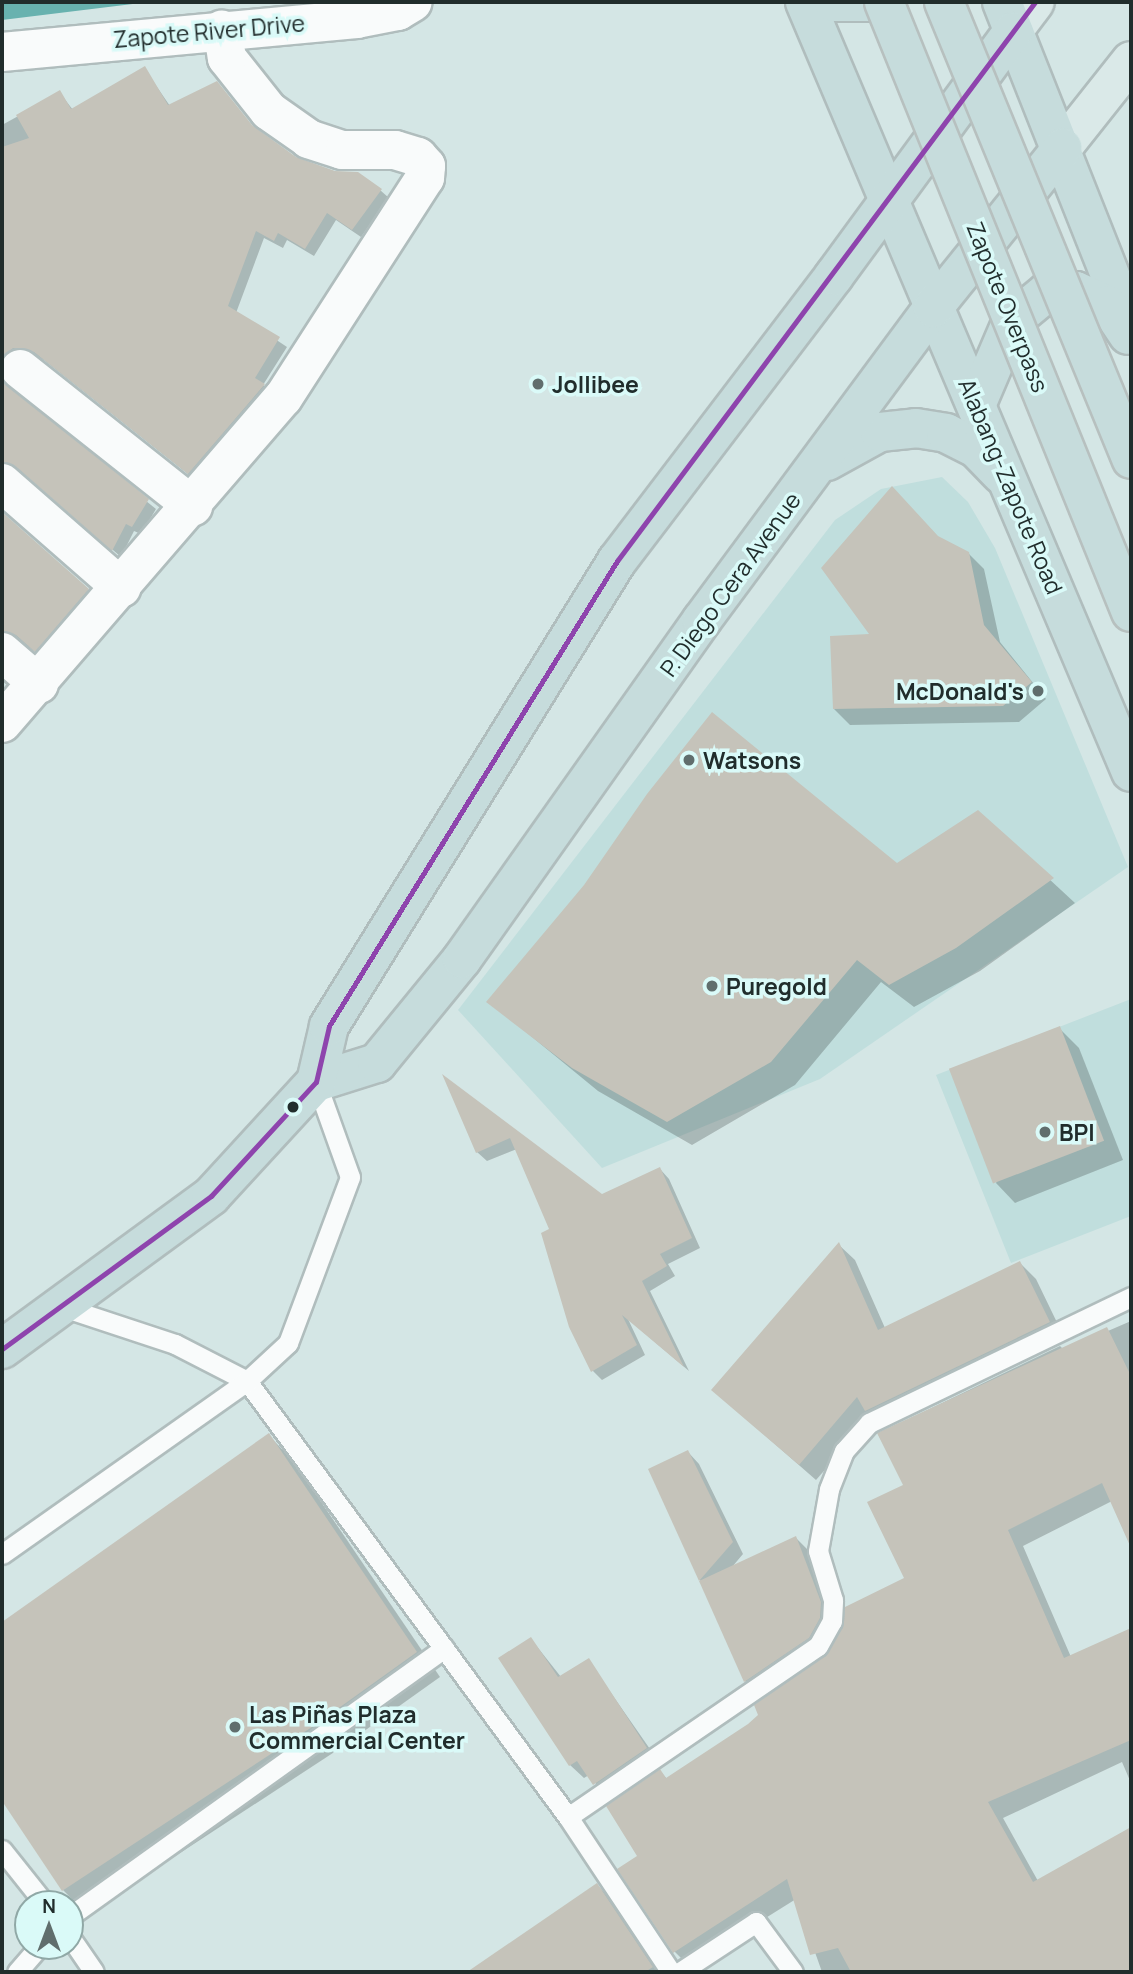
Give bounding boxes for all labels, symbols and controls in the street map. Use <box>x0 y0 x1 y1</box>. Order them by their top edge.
street label: Zapote River Drive <box>112 9 306 53</box>
street label: Zapote Overpass <box>961 218 1055 396</box>
place label: Jollibee <box>552 370 639 398</box>
street label: Alabang-Zapote Road <box>953 374 1069 598</box>
marker: Jollibee <box>530 376 546 392</box>
street label: P. Diego Cera Avenue <box>654 487 806 681</box>
place label: McDonald's <box>896 677 1024 705</box>
marker: McDonald's <box>1030 683 1046 699</box>
place label: Watsons <box>703 746 801 774</box>
marker: Watsons <box>681 752 697 768</box>
place label: Puregold <box>726 972 827 1000</box>
marker: Puregold <box>704 978 720 994</box>
unlabelled marker <box>286 1100 300 1114</box>
place label: BPI <box>1059 1118 1095 1146</box>
marker: BPI <box>1037 1124 1053 1140</box>
place label: Las Piñas Plaza Commercial Center <box>249 1700 465 1754</box>
marker: Las Piñas Plaza Commercial Center <box>227 1719 243 1735</box>
north arrow <box>14 1890 84 1960</box>
text: N <box>42 1893 56 1919</box>

